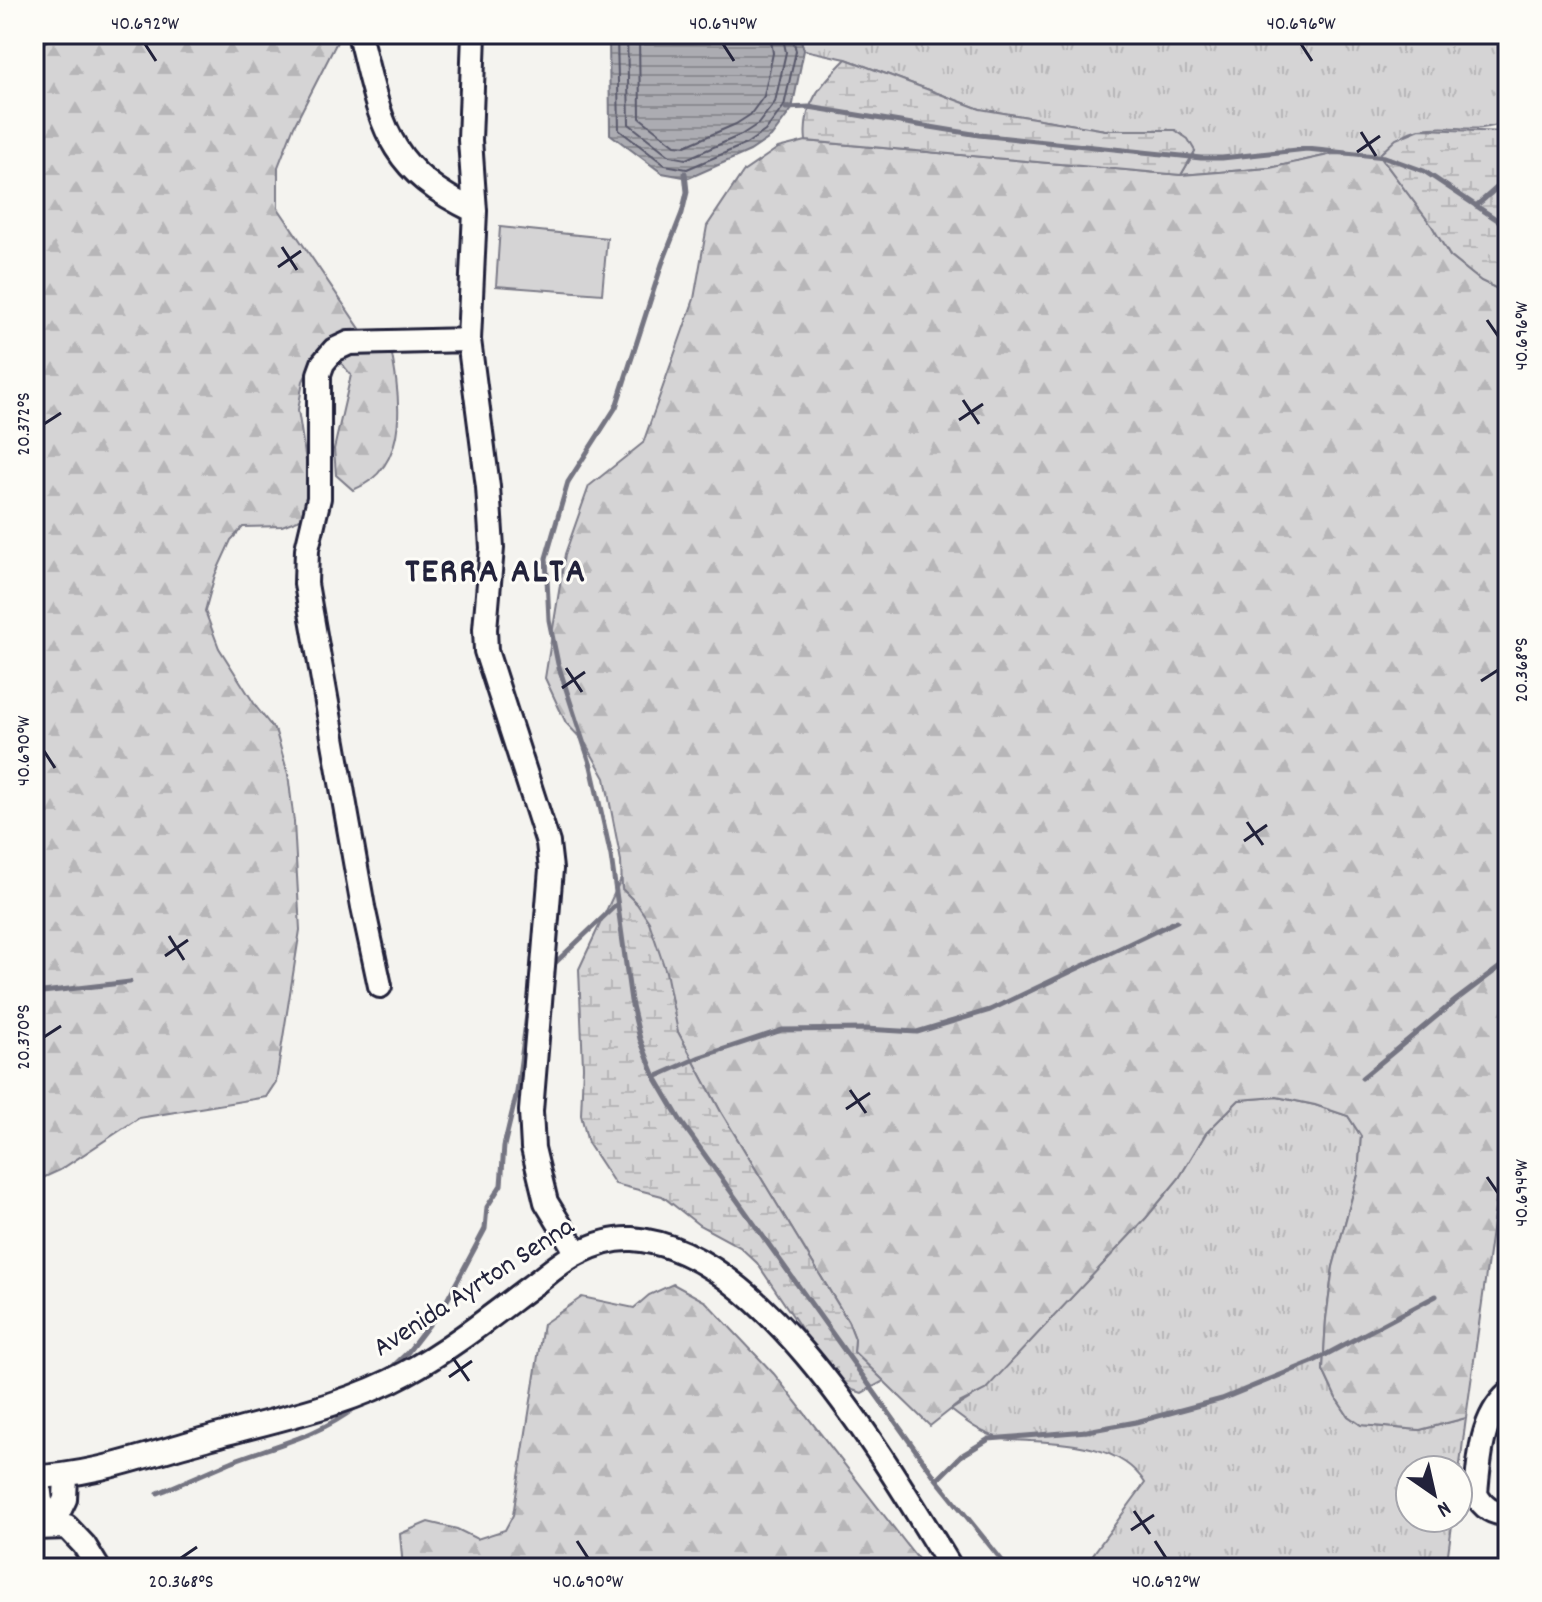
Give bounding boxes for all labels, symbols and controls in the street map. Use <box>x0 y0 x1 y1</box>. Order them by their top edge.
text: 40.692°W <box>111 11 180 39</box>
text: 40.694°W <box>689 11 757 39</box>
text: 40.696°W <box>1266 11 1336 39</box>
text: 40.696°W <box>1509 301 1537 371</box>
text: 20.372°S <box>11 392 39 456</box>
district label: TERRA ALTA <box>405 548 587 600</box>
text: 20.368°S <box>1509 638 1537 702</box>
text: 40.690°W <box>11 715 39 786</box>
text: 20.370°S <box>11 1004 39 1070</box>
text: 40.694°W <box>1509 1159 1537 1227</box>
street label: Avenida Ayrton Senna <box>366 1208 584 1369</box>
north arrow <box>1394 1454 1474 1534</box>
text: N <box>1430 1492 1456 1524</box>
text: 20.368°S <box>149 1569 213 1597</box>
text: 40.690°W <box>553 1569 624 1597</box>
text: 40.692°W <box>1132 1569 1201 1597</box>

